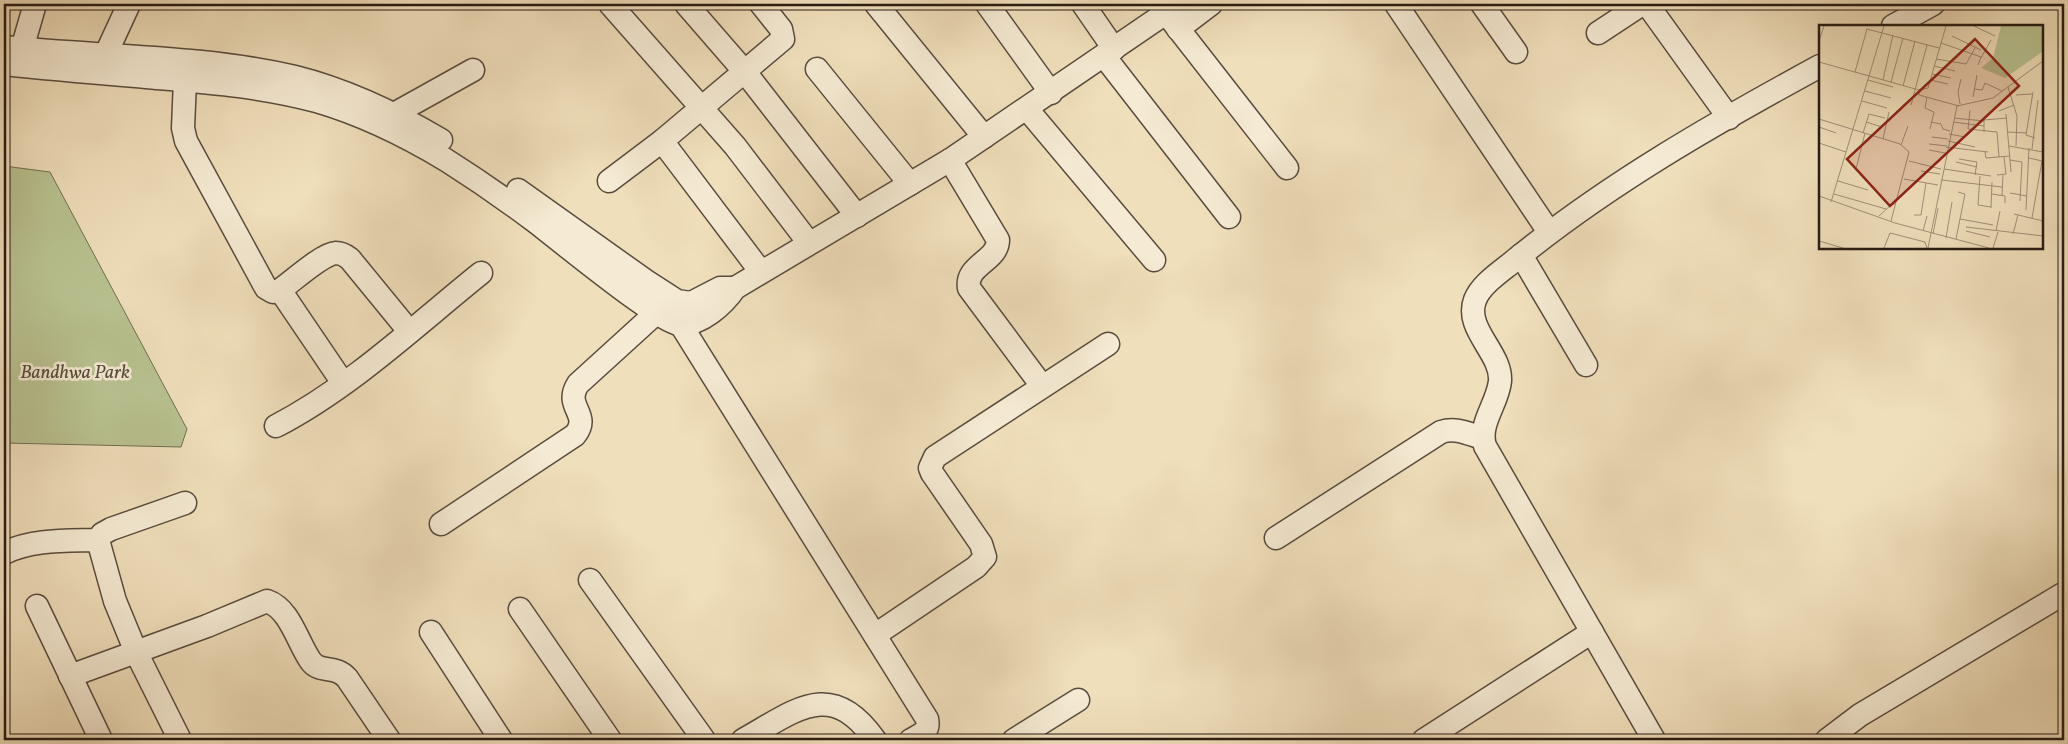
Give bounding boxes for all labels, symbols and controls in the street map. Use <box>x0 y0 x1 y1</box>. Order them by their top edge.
inset map <box>1819 25 2043 249</box>
park label: Bandhwa Park <box>20 360 130 386</box>

